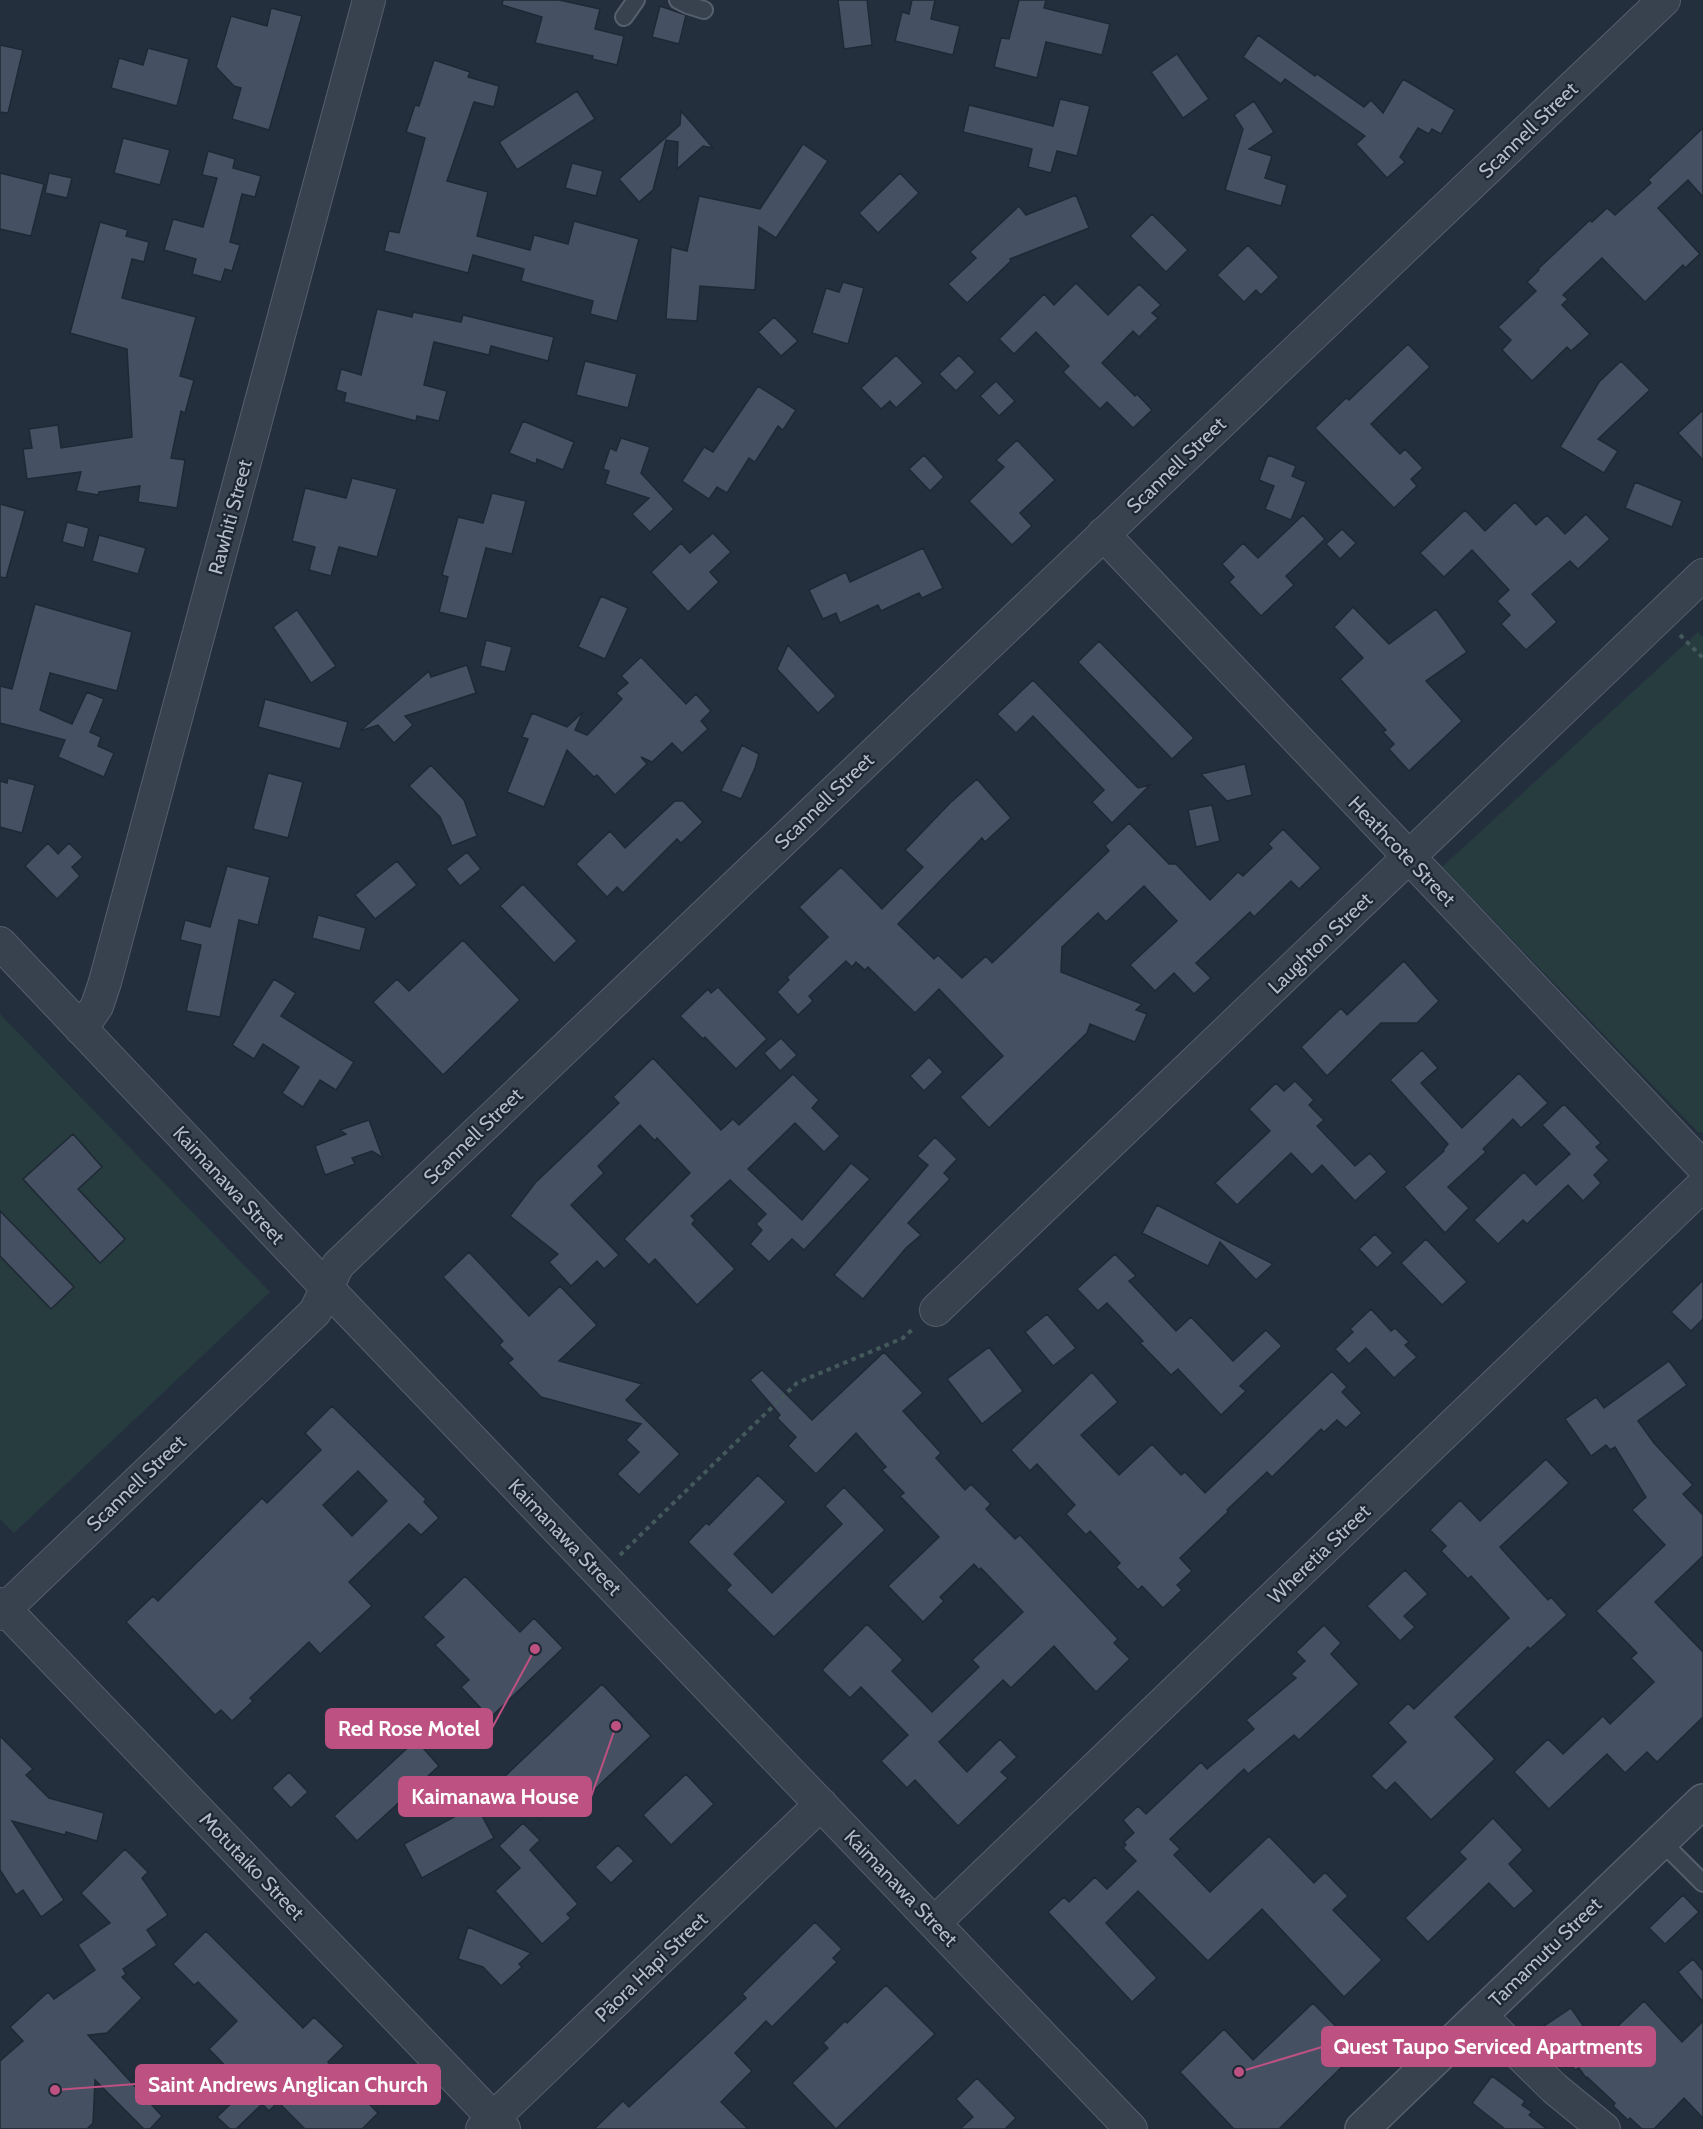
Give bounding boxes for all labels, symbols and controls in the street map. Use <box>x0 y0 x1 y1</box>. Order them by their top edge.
street label: Scannell Street <box>1474 77 1583 183</box>
street label: Scannell Street <box>1122 412 1231 518</box>
street label: Rawhiti Street <box>203 457 257 577</box>
street label: Scannell Street <box>770 748 879 854</box>
street label: Heathcote Street <box>1343 791 1461 911</box>
street label: Laughton Street <box>1263 887 1377 999</box>
street label: Scannell Street <box>419 1083 528 1189</box>
street label: Kaimanawa Street <box>168 1121 290 1249</box>
street label: Scannell Street <box>82 1430 191 1536</box>
street label: Kaimanawa Street <box>503 1474 627 1600</box>
street label: Wheretia Street <box>1263 1499 1375 1609</box>
callout: Red Rose Motel <box>326 1709 492 1748</box>
text: Red Rose Motel <box>338 1716 480 1741</box>
callout: Kaimanawa House <box>399 1777 591 1816</box>
text: Kaimanawa House <box>411 1784 579 1809</box>
street label: Motutaiko Street <box>195 1807 309 1925</box>
street label: Kaimanawa Street <box>839 1825 963 1951</box>
street label: Tamamutu Street <box>1484 1892 1607 2012</box>
street label: Pāora Hapi Street <box>590 1907 712 2027</box>
callout: Quest Taupo Serviced Apartments <box>1322 2027 1655 2066</box>
text: Quest Taupo Serviced Apartments <box>1333 2034 1643 2059</box>
callout: Saint Andrews Anglican Church <box>136 2065 440 2104</box>
text: Saint Andrews Anglican Church <box>148 2072 428 2097</box>

